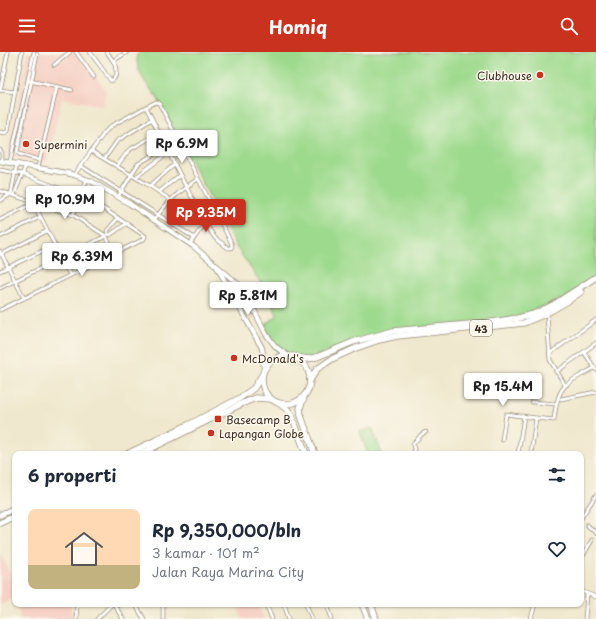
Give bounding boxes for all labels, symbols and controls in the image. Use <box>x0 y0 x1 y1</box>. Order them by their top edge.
text: Homiq <box>269 13 327 40</box>
icon: menu <box>16 15 38 37</box>
icon: search <box>558 15 580 37</box>
place label: Clubhouse <box>477 67 532 84</box>
marker: Clubhouse <box>535 70 545 80</box>
pin: Rp 6.9M <box>145 130 219 164</box>
text: Rp 6.9M <box>156 133 208 152</box>
place label: Supermini <box>34 136 87 153</box>
marker: Supermini <box>21 139 31 149</box>
pin: Rp 10.9M <box>24 186 106 220</box>
text: Rp 10.9M <box>35 189 95 208</box>
pin: Rp 9.35M <box>165 199 247 233</box>
text: Rp 9.35M <box>176 202 236 221</box>
pin: Rp 6.39M <box>41 243 123 277</box>
text: Rp 6.39M <box>51 246 113 265</box>
pin: Rp 5.81M <box>207 282 289 316</box>
text: Rp 5.81M <box>219 285 277 304</box>
road number: 43 <box>470 320 492 336</box>
place label: McDonald's <box>242 350 304 367</box>
marker: McDonald's <box>229 353 239 363</box>
pin: Rp 15.4M <box>462 373 544 407</box>
text: Rp 15.4M <box>473 376 533 395</box>
place label: Basecamp B <box>226 411 291 428</box>
marker: Basecamp B <box>213 414 223 424</box>
place label: Lapangan Globe <box>219 425 304 442</box>
marker: Lapangan Globe <box>206 428 216 438</box>
text: 6 properti <box>28 462 116 488</box>
icon: filters <box>546 464 568 486</box>
text: Rp 9,350,000/bln <box>152 517 301 543</box>
icon: home <box>60 525 108 573</box>
icon: heart <box>546 538 568 560</box>
text: 3 kamar · 101 m² <box>152 543 260 562</box>
text: Jalan Raya Marina City <box>152 562 304 581</box>

